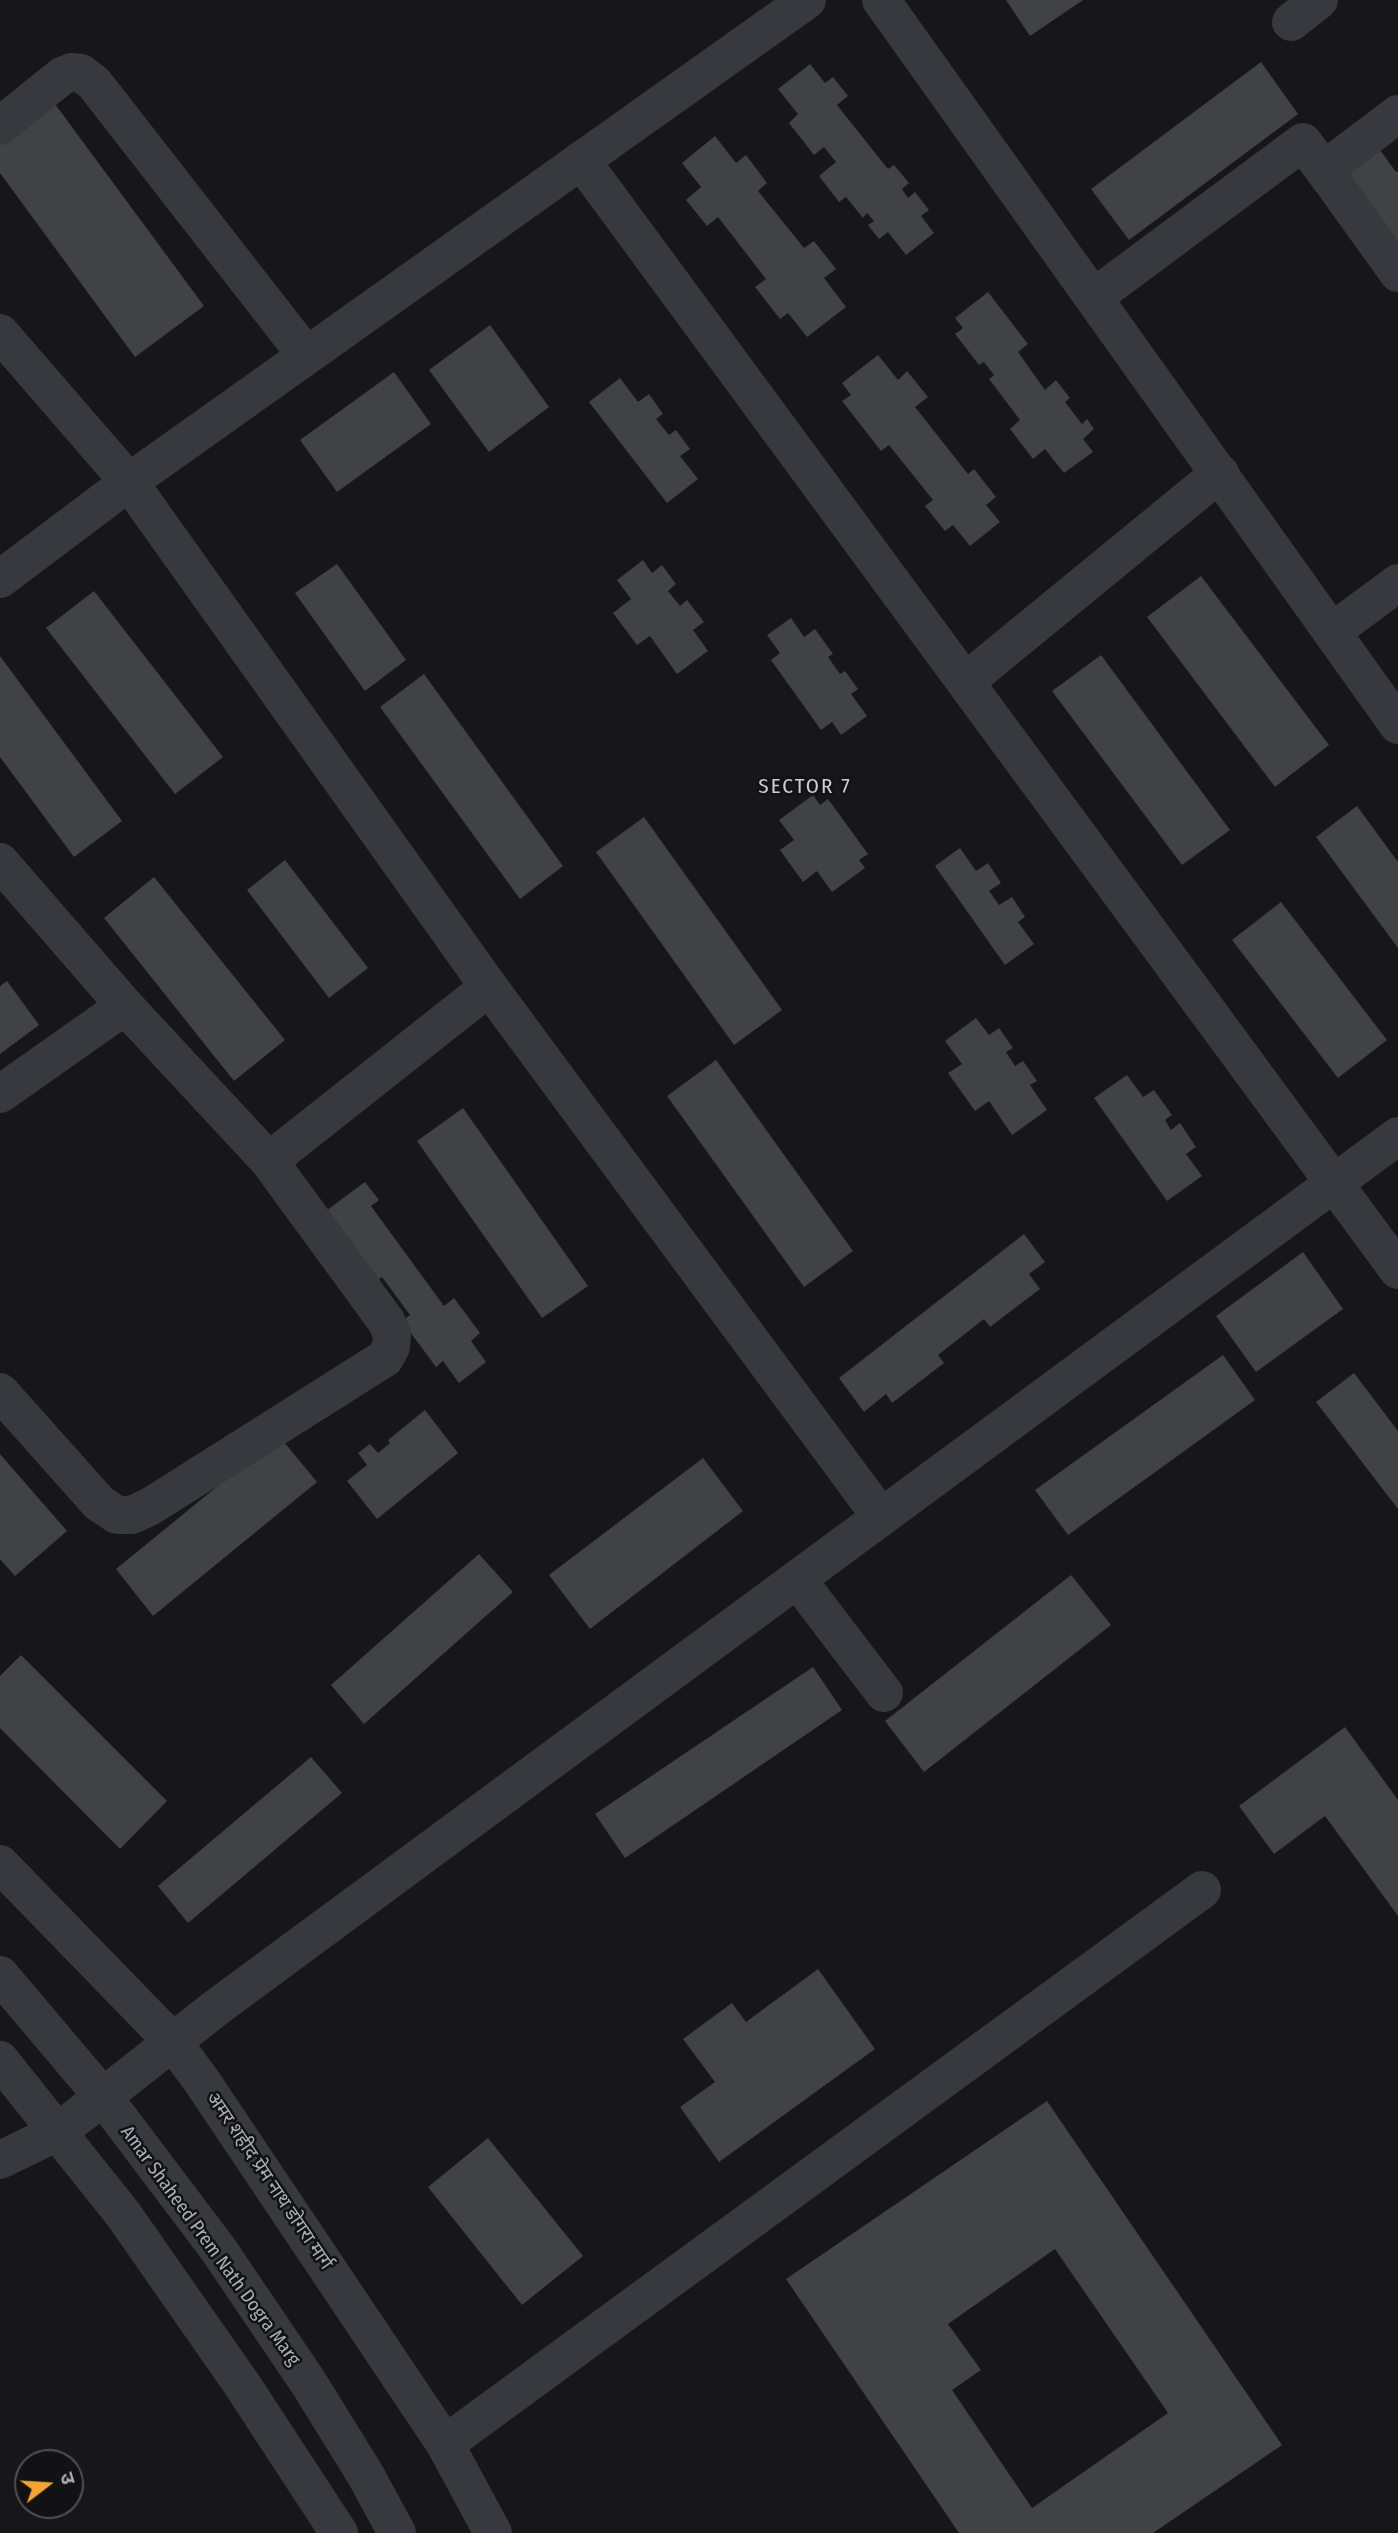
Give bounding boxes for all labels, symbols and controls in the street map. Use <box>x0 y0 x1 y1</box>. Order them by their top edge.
district label: SECTOR 7 <box>759 774 851 800</box>
street label: अमर शहीद प्रेम नाथ डोगरा मार्ग <box>201 2088 337 2274</box>
street label: Amar Shaheed Prem Nath Dogra Marg <box>115 2122 305 2370</box>
north arrow <box>14 2449 84 2519</box>
text: उ <box>55 2470 80 2487</box>

